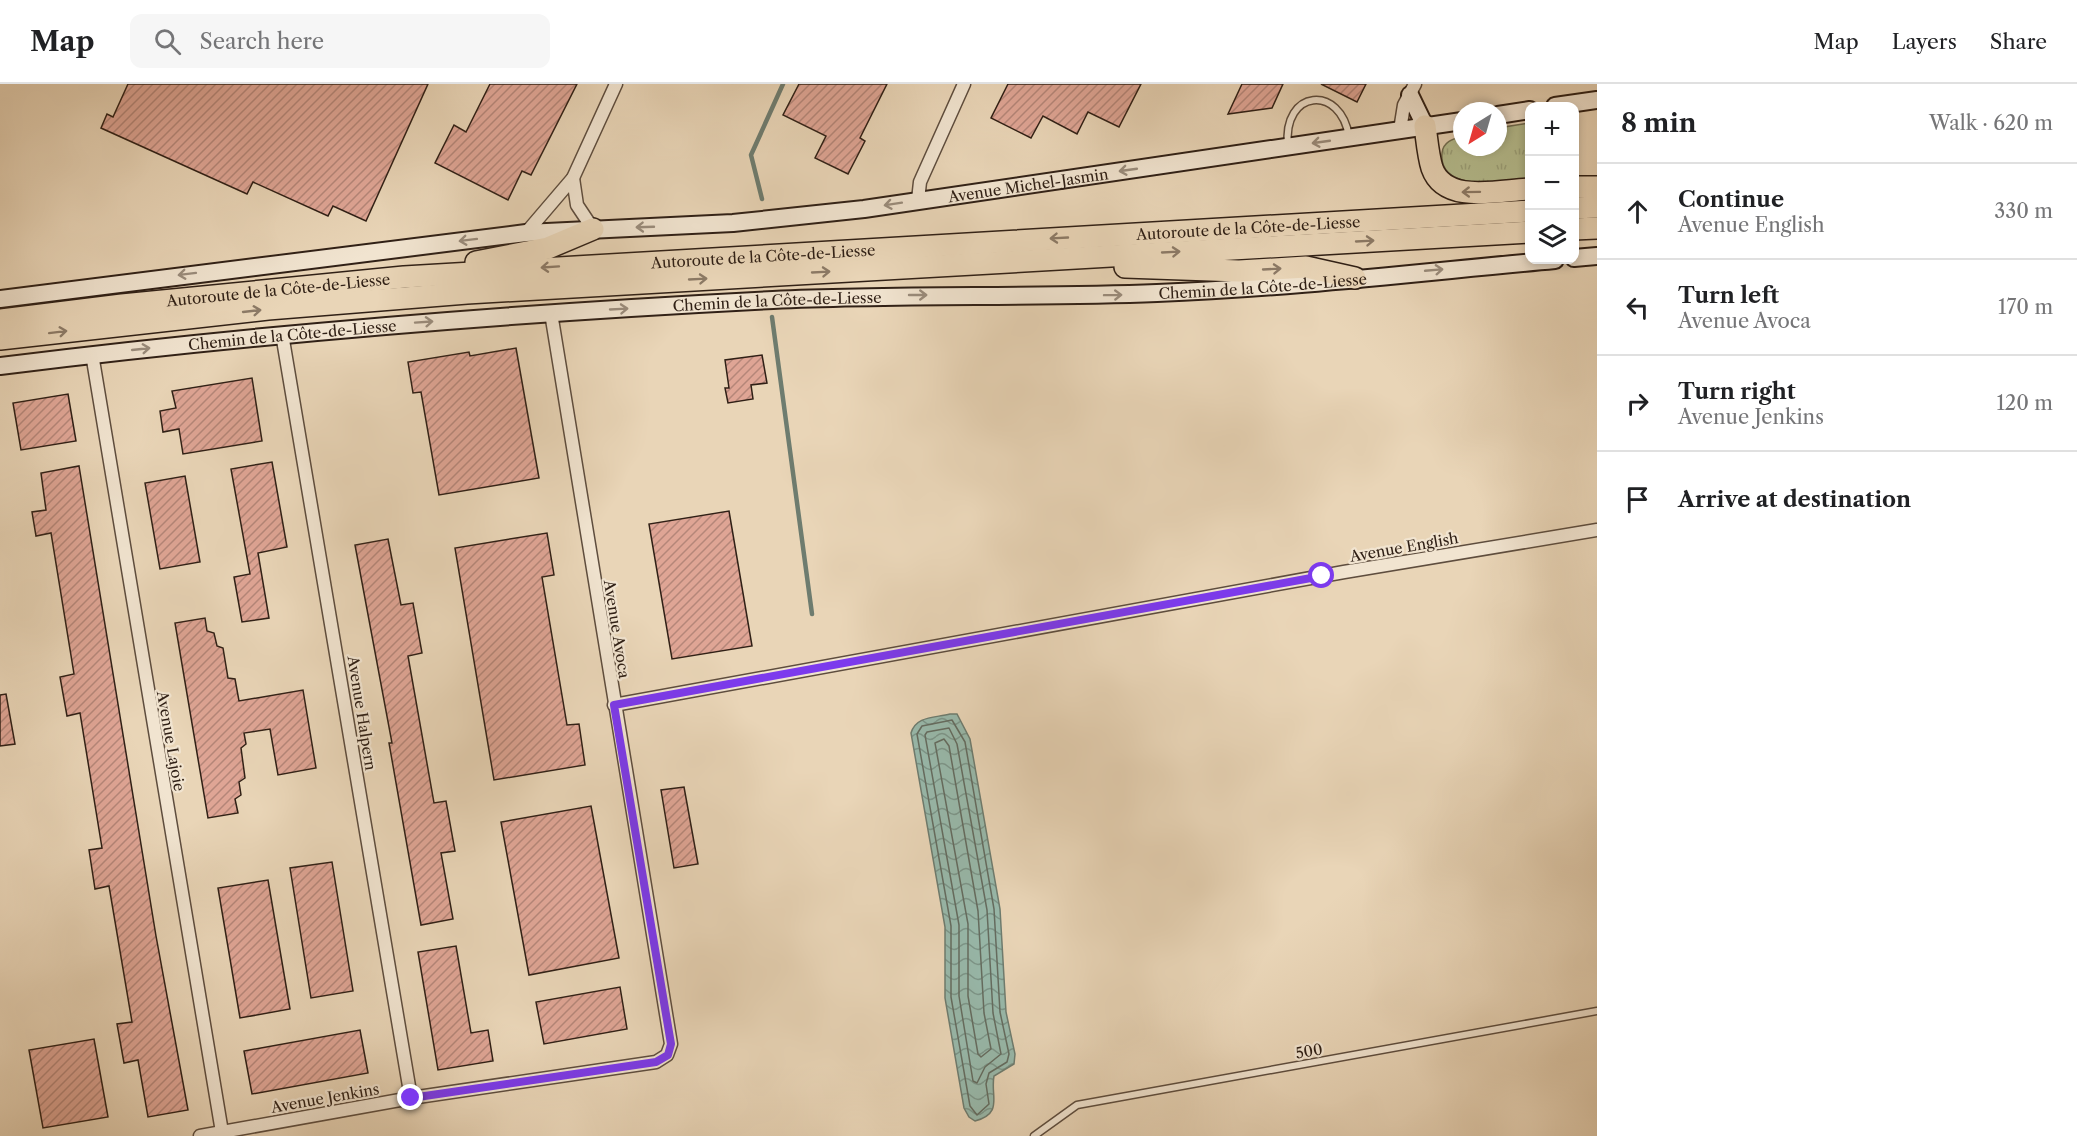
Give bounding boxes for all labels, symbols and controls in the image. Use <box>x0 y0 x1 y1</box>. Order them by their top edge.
search box <box>130 14 550 68</box>
text: Map <box>30 24 94 58</box>
icon: search <box>151 25 184 58</box>
text: Search here <box>199 28 324 55</box>
text: Map <box>1814 29 1859 54</box>
text: Layers <box>1892 29 1957 54</box>
text: Share <box>1990 29 2047 54</box>
north arrow <box>1453 102 1507 156</box>
map controls <box>1525 102 1579 264</box>
button: + <box>1525 102 1579 156</box>
text: 8 min <box>1621 107 1697 139</box>
text: Walk · 620 m <box>1929 111 2053 135</box>
one-way arrow <box>1311 136 1331 147</box>
button: − <box>1525 156 1579 210</box>
street label: Avenue Michel-Jasmin <box>946 164 1110 206</box>
one-way arrow <box>1118 164 1138 175</box>
one-way arrow <box>1462 186 1482 198</box>
text: Continue <box>1678 186 1784 213</box>
icon: ahead <box>1621 195 1654 228</box>
one-way arrow <box>884 199 904 210</box>
text: 330 m <box>1994 199 2053 223</box>
button: layers <box>1525 210 1579 264</box>
street label: Autoroute de la Côte-de-Liesse <box>1135 211 1361 244</box>
text: Avenue English <box>1678 213 1825 237</box>
one-way arrow <box>636 221 656 233</box>
one-way arrow <box>1050 232 1070 243</box>
one-way arrow <box>459 234 478 245</box>
one-way arrow <box>1355 236 1375 247</box>
street label: Autoroute de la Côte-de-Liesse <box>649 240 876 272</box>
one-way arrow <box>1160 247 1180 258</box>
one-way arrow <box>541 262 561 273</box>
one-way arrow <box>1262 263 1282 274</box>
one-way arrow <box>1424 265 1444 276</box>
one-way arrow <box>810 267 830 278</box>
street label: Autoroute de la Côte-de-Liesse <box>165 269 391 310</box>
one-way arrow <box>177 269 197 280</box>
street label: Chemin de la Côte-de-Liesse <box>1158 269 1368 302</box>
one-way arrow <box>687 274 707 285</box>
text: Turn left <box>1678 282 1779 309</box>
street label: Chemin de la Côte-de-Liesse <box>672 287 882 315</box>
one-way arrow <box>908 289 928 301</box>
one-way arrow <box>1103 289 1123 300</box>
icon: left <box>1621 291 1654 324</box>
text: 170 m <box>1998 295 2053 319</box>
one-way arrow <box>608 304 628 315</box>
one-way arrow <box>242 305 261 316</box>
text: Avenue Avoca <box>1678 309 1811 333</box>
street label: Chemin de la Côte-de-Liesse <box>187 316 397 354</box>
one-way arrow <box>414 317 433 328</box>
one-way arrow <box>48 326 68 337</box>
one-way arrow <box>131 343 151 354</box>
text: Turn right <box>1678 378 1796 405</box>
icon: right <box>1621 387 1654 420</box>
text: 120 m <box>1996 391 2053 415</box>
text: Avenue Jenkins <box>1678 405 1824 429</box>
icon: arrive <box>1621 483 1654 516</box>
text: Arrive at destination <box>1678 486 1911 513</box>
street label: Avenue English <box>1347 528 1460 566</box>
route start <box>1308 562 1334 588</box>
street label: Avenue Avoca <box>600 577 634 680</box>
street label: Avenue Halpern <box>343 653 381 772</box>
street label: Avenue Lajoie <box>153 688 189 793</box>
street label: 500 <box>1294 1039 1324 1063</box>
street label: Avenue Jenkins <box>269 1079 381 1117</box>
route end <box>397 1084 423 1110</box>

